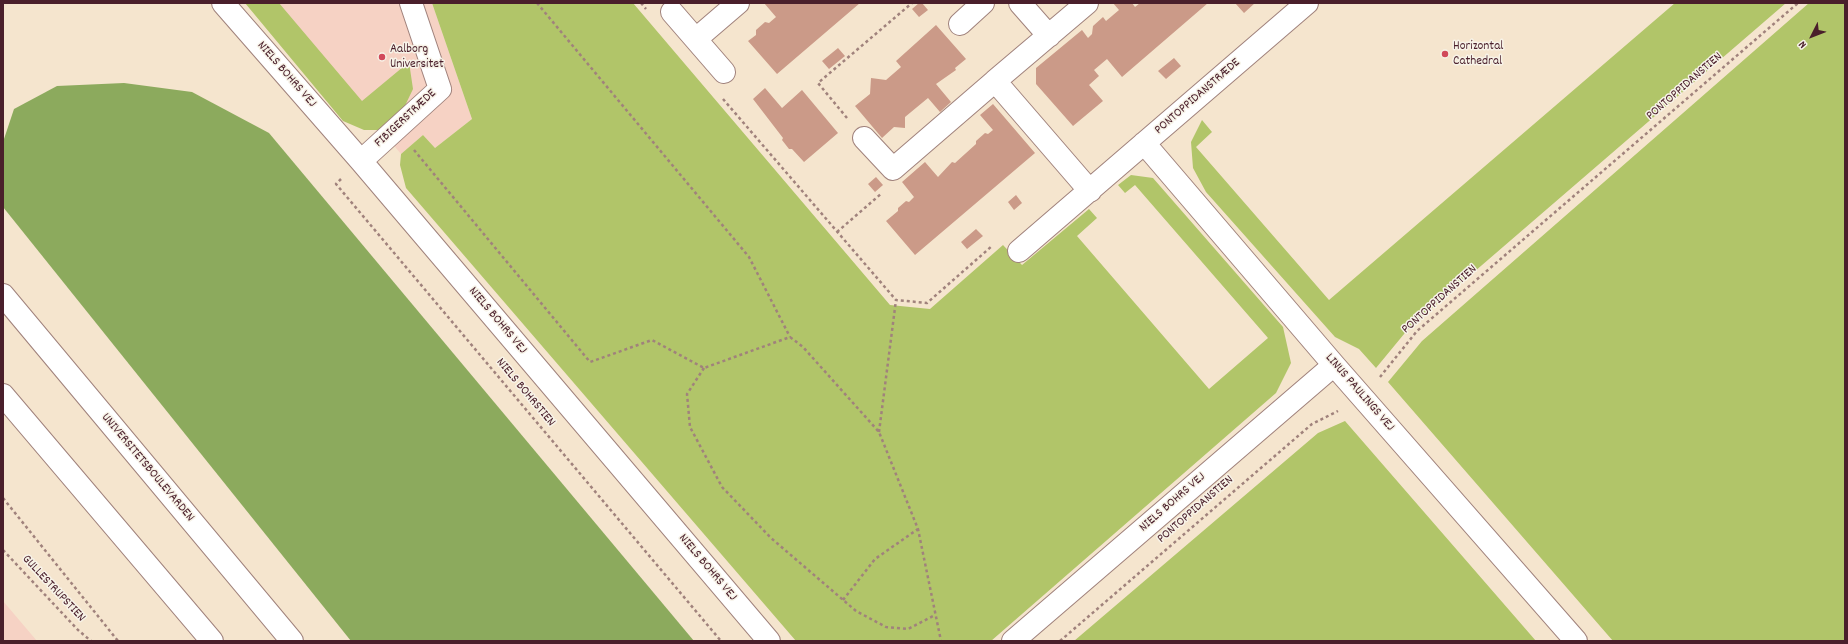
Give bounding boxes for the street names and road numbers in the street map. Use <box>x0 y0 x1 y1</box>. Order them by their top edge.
street label: NIELS BOHRS VEJ <box>253 39 319 111</box>
street label: PONTOPPIDANSTIEN <box>1644 50 1726 124</box>
street label: PONTOPPIDANSTRÆDE <box>1152 56 1244 138</box>
street label: FIBIGERSTRÆDE <box>372 86 440 152</box>
street label: PONTOPPIDANSTIEN <box>1399 262 1481 338</box>
street label: NIELS BOHRS VEJ <box>464 284 530 358</box>
street label: LINUS PAULINGS VEJ <box>1321 351 1397 435</box>
street label: NIELS BOHRSTIEN <box>492 356 558 430</box>
street label: UNIVERSITETSBOULEVARDEN <box>97 411 197 525</box>
street label: NIELS BOHRS VEJ <box>1137 470 1209 536</box>
street label: PONTOPPIDANSTIEN <box>1155 473 1237 547</box>
street label: NIELS BOHRS VEJ <box>674 531 740 605</box>
street label: GULLESTRUPSTIEN <box>18 552 88 626</box>

